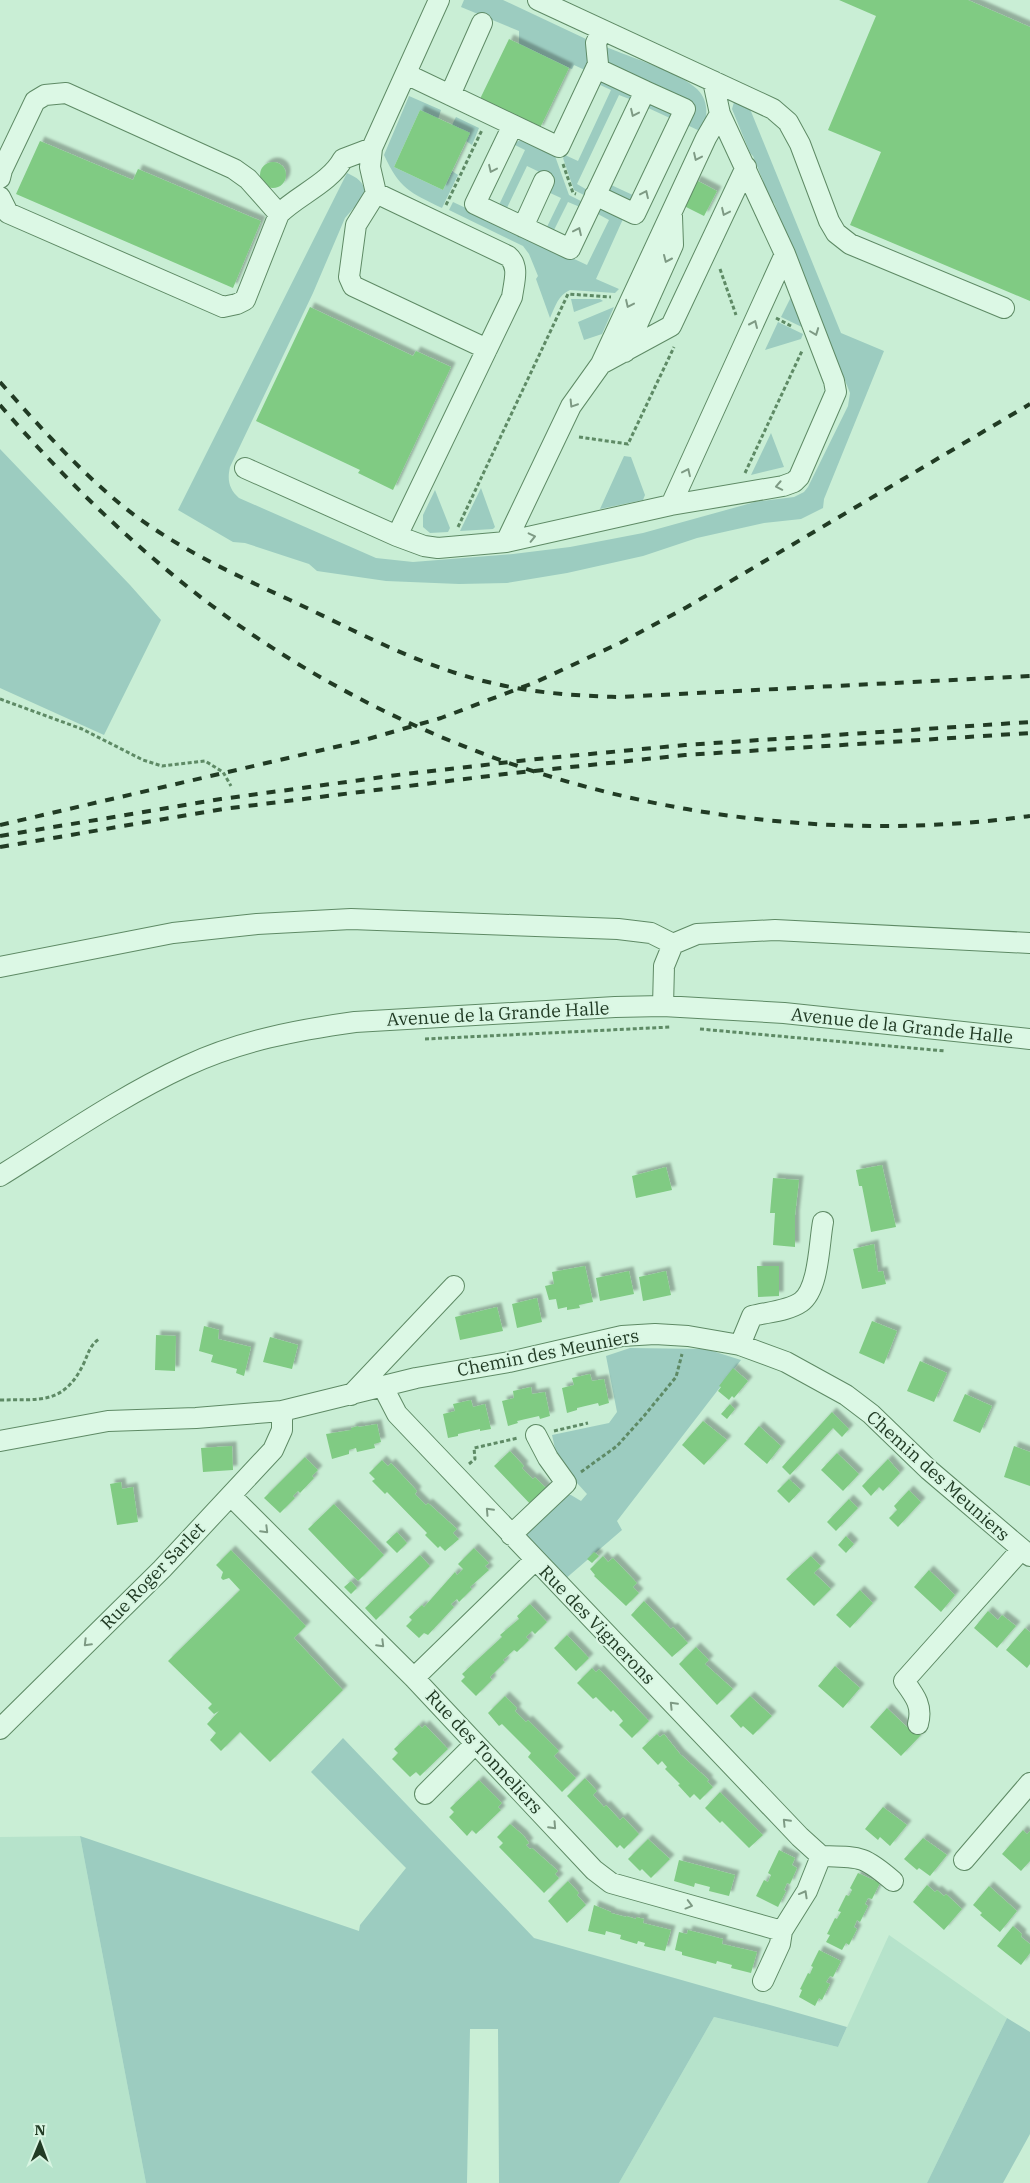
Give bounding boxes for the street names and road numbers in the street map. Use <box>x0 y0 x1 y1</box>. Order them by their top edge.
street label: Avenue de la Grande Halle <box>386 996 610 1031</box>
street label: Avenue de la Grande Halle <box>790 1002 1014 1049</box>
street label: Chemin des Meuniers <box>455 1324 641 1381</box>
street label: Chemin des Meuniers <box>862 1405 1015 1546</box>
street label: Rue Roger Sarlet <box>96 1517 210 1634</box>
street label: Rue des Vignerons <box>535 1560 660 1689</box>
street label: Rue des Tonneliers <box>421 1685 548 1819</box>

